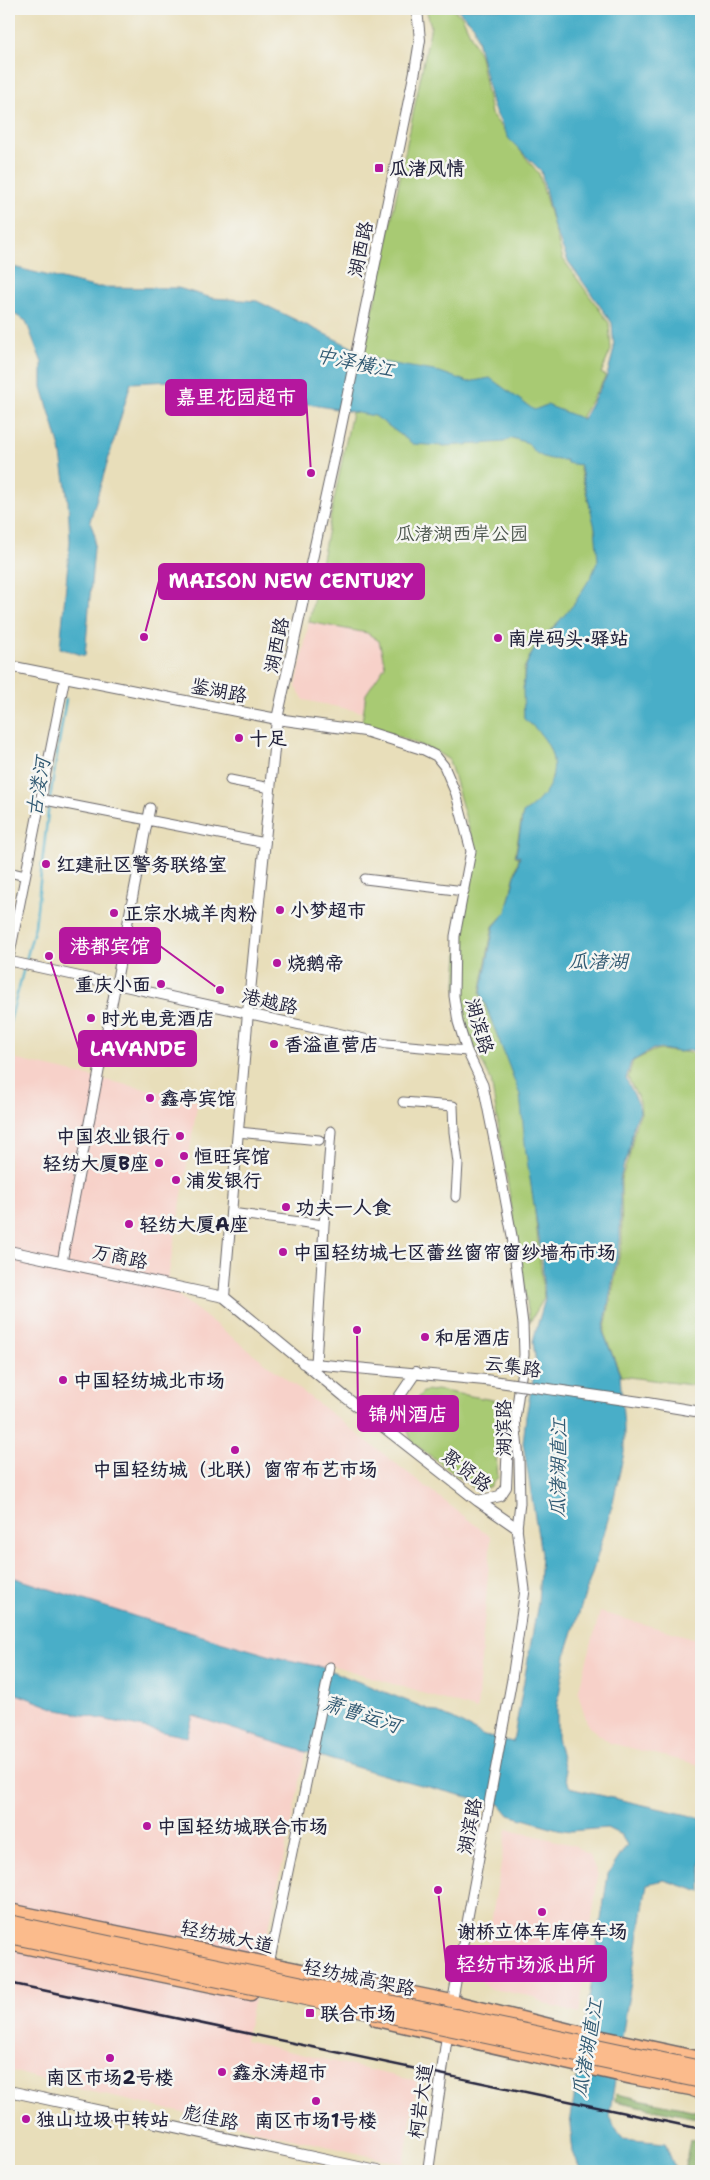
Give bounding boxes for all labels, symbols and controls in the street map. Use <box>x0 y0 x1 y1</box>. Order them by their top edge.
place label: 瓜渚风情 <box>389 156 465 181</box>
marker: 瓜渚风情 <box>373 162 385 174</box>
street label: 湖西路 <box>342 219 379 280</box>
water label: 中泽横江 <box>313 341 398 383</box>
callout: 嘉里花园超市 <box>166 380 306 415</box>
text: 嘉里花园超市 <box>176 384 296 410</box>
park label: 瓜渚湖西岸公园 <box>395 521 529 546</box>
callout: MAISON NEW CENTURY <box>159 564 424 599</box>
text: MAISON NEW CENTURY <box>169 568 414 594</box>
street label: 湖西路 <box>258 615 295 676</box>
place label: 南岸码头·驿站 <box>508 626 629 651</box>
marker: 南岸码头·驿站 <box>492 632 504 644</box>
street label: 鉴湖路 <box>189 673 249 708</box>
place label: 十足 <box>249 726 287 751</box>
marker: 十足 <box>233 732 245 744</box>
water label: 古溇河 <box>20 752 56 819</box>
place label: 红建社区警务联络室 <box>56 852 227 877</box>
marker: 红建社区警务联络室 <box>40 858 52 870</box>
place label: 小梦超市 <box>290 898 366 923</box>
place label: 正宗水城羊肉粉 <box>124 901 257 926</box>
marker: 小梦超市 <box>274 904 286 916</box>
marker: 正宗水城羊肉粉 <box>108 907 120 919</box>
callout: 港都宾馆 <box>60 928 160 963</box>
text: 港都宾馆 <box>70 933 150 959</box>
water label: 瓜渚湖 <box>568 948 630 974</box>
place label: 烧鹅帝 <box>287 951 344 976</box>
marker: 烧鹅帝 <box>271 957 283 969</box>
place label: 重庆小面 <box>75 972 151 997</box>
marker: 重庆小面 <box>155 978 167 990</box>
street label: 港越路 <box>239 983 300 1020</box>
street label: 湖滨路 <box>460 995 499 1057</box>
place label: 时光电竞酒店 <box>101 1006 215 1031</box>
marker: 时光电竞酒店 <box>85 1012 97 1024</box>
callout: LAVANDE <box>79 1031 196 1066</box>
place label: 香溢直营店 <box>284 1032 379 1057</box>
text: LAVANDE <box>90 1036 186 1062</box>
marker: 香溢直营店 <box>268 1038 280 1050</box>
place label: 鑫亭宾馆 <box>160 1086 236 1111</box>
marker: 鑫亭宾馆 <box>144 1092 156 1104</box>
place label: 中国农业银行 <box>56 1124 170 1149</box>
marker: 中国农业银行 <box>174 1130 186 1142</box>
place label: 恒旺宾馆 <box>194 1144 270 1169</box>
marker: 恒旺宾馆 <box>178 1150 190 1162</box>
place label: 轻纺大厦B座 <box>42 1151 149 1176</box>
marker: 轻纺大厦B座 <box>153 1157 165 1169</box>
place label: 浦发银行 <box>186 1168 262 1193</box>
marker: 浦发银行 <box>170 1174 182 1186</box>
place label: 功夫一人食 <box>296 1195 391 1220</box>
marker: 功夫一人食 <box>280 1201 292 1213</box>
place label: 轻纺大厦A座 <box>139 1212 249 1237</box>
marker: 轻纺大厦A座 <box>123 1218 135 1230</box>
street label: 万商路 <box>89 1238 150 1275</box>
place label: 中国轻纺城七区蕾丝窗帘窗纱墙布市场 <box>293 1240 616 1265</box>
marker: 中国轻纺城七区蕾丝窗帘窗纱墙布市场 <box>277 1246 289 1258</box>
place label: 和居酒店 <box>435 1325 511 1350</box>
marker: 和居酒店 <box>419 1331 431 1343</box>
street label: 云集路 <box>483 1350 543 1383</box>
place label: 中国轻纺城北市场 <box>73 1368 225 1393</box>
marker: 中国轻纺城北市场 <box>57 1374 69 1386</box>
callout: 锦州酒店 <box>358 1396 458 1431</box>
street label: 湖滨路 <box>491 1399 516 1457</box>
text: 锦州酒店 <box>368 1401 448 1427</box>
water label: 瓜渚湖直江 <box>544 1417 572 1518</box>
street label: 聚贤路 <box>437 1443 497 1498</box>
marker: 中国轻纺城（北联）窗帘布艺市场 <box>229 1444 241 1456</box>
place label: 中国轻纺城（北联）窗帘布艺市场 <box>92 1457 378 1482</box>
water label: 萧曹运河 <box>320 1689 407 1740</box>
street label: 湖滨路 <box>452 1796 487 1856</box>
place label: 中国轻纺城联合市场 <box>157 1814 328 1839</box>
marker: 中国轻纺城联合市场 <box>141 1820 153 1832</box>
marker: 谢桥立体车库停车场 <box>536 1906 548 1918</box>
street label: 轻纺城大道 <box>178 1914 276 1959</box>
place label: 谢桥立体车库停车场 <box>456 1919 628 1944</box>
callout: 轻纺市场派出所 <box>446 1946 606 1981</box>
text: 轻纺市场派出所 <box>456 1951 596 1977</box>
street label: 轻纺城高架路 <box>301 1953 417 2002</box>
water label: 瓜渚湖直江 <box>566 1996 609 2099</box>
place label: 联合市场 <box>320 2001 396 2026</box>
marker: 联合市场 <box>304 2007 316 2019</box>
marker: 南区市场2号楼 <box>104 2052 116 2064</box>
place label: 鑫永涛超市 <box>232 2060 327 2085</box>
street label: 柯岩大道 <box>403 2062 438 2140</box>
place label: 南区市场2号楼 <box>46 2065 174 2090</box>
marker: 鑫永涛超市 <box>216 2066 228 2078</box>
marker: 南区市场1号楼 <box>310 2095 322 2107</box>
street label: 彪佳路 <box>180 2099 241 2136</box>
place label: 独山垃圾中转站 <box>36 2107 169 2132</box>
place label: 南区市场1号楼 <box>255 2108 377 2133</box>
marker: 独山垃圾中转站 <box>20 2113 32 2125</box>

